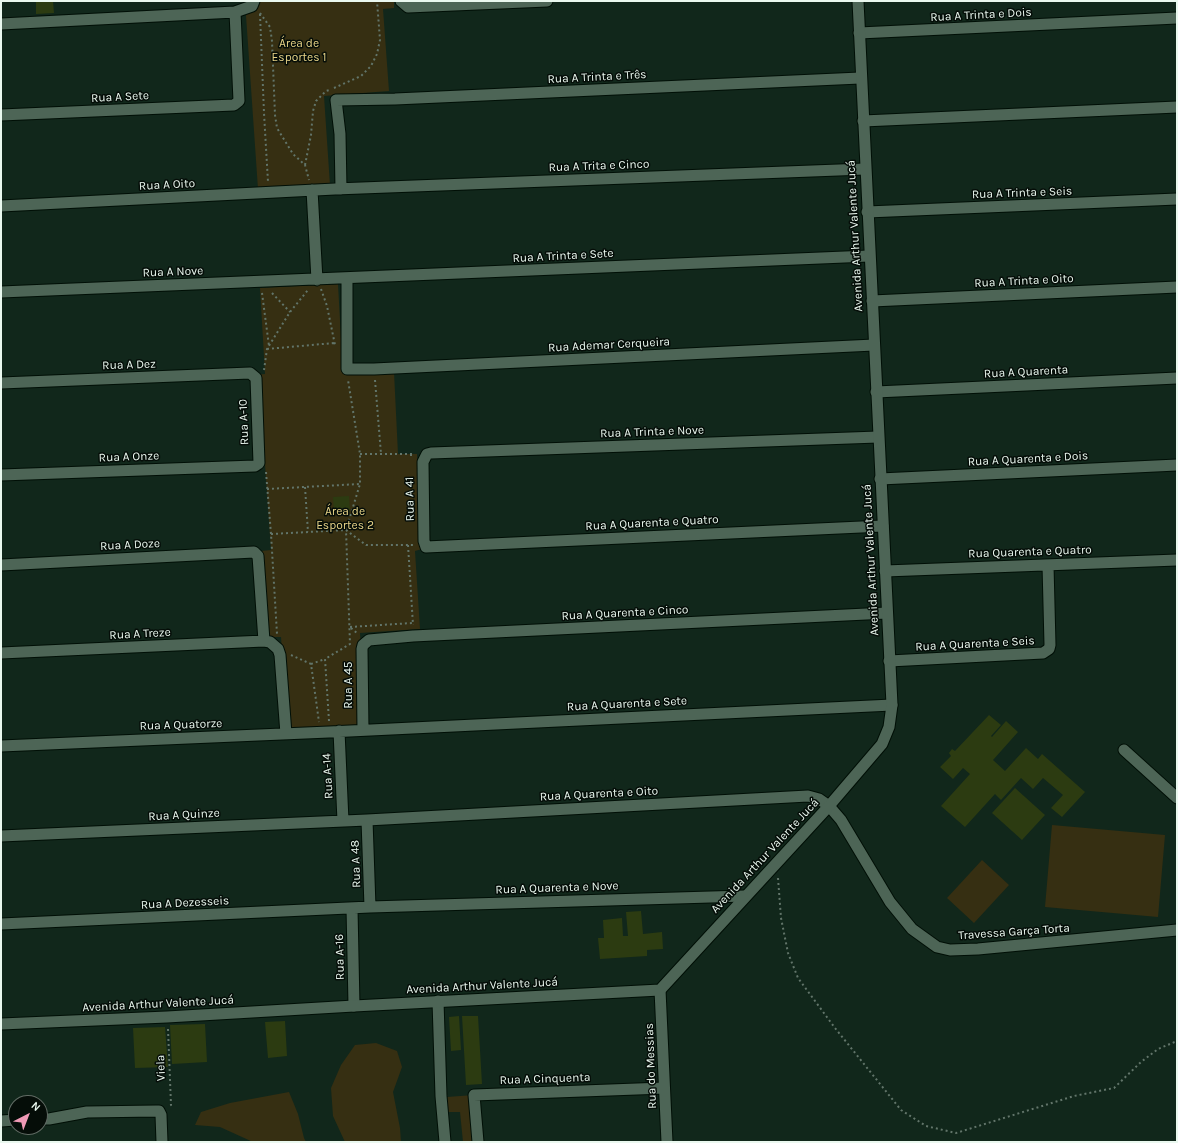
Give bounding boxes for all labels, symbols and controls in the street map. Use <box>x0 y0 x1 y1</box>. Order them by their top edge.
street label: Rua A Trinta e Dois <box>930 5 1032 25</box>
park label: Área de Esportes 1 <box>272 37 326 65</box>
street label: Rua A Trinta e Três <box>547 67 647 87</box>
street label: Rua A Sete <box>91 88 149 106</box>
street label: Rua A Trita e Cinco <box>548 157 650 175</box>
street label: Avenida Arthur Valente Jucá <box>844 160 866 312</box>
street label: Rua A Oito <box>139 176 195 194</box>
street label: Rua A Trinta e Seis <box>972 184 1072 202</box>
street label: Rua A Trinta e Sete <box>512 246 614 266</box>
street label: Rua A Nove <box>142 264 204 280</box>
street label: Rua A Trinta e Oito <box>974 271 1074 291</box>
street label: Rua Ademar Cerqueira <box>548 335 670 355</box>
street label: Rua A Dez <box>102 357 156 373</box>
street label: Rua A Quarenta <box>983 363 1069 381</box>
street label: Rua A-10 <box>236 399 252 445</box>
street label: Rua A Trinta e Nove <box>600 423 704 441</box>
street label: Rua A Onze <box>98 449 160 465</box>
street label: Rua A Quarenta e Dois <box>967 449 1089 469</box>
street label: Rua A 41 <box>402 477 418 521</box>
street label: Avenida Arthur Valente Jucá <box>860 484 882 636</box>
park label: Área de Esportes 2 <box>316 505 374 533</box>
street label: Rua A Quarenta e Quatro <box>585 512 719 534</box>
street label: Rua A Doze <box>100 536 160 554</box>
street label: Rua Quarenta e Quatro <box>968 543 1092 561</box>
street label: Rua A Quarenta e Cinco <box>561 602 689 624</box>
street label: Rua A Treze <box>109 625 171 643</box>
street label: Rua A Quarenta e Seis <box>915 634 1035 654</box>
street label: Rua A 45 <box>342 661 356 709</box>
street label: Rua A Quarenta e Sete <box>567 694 687 714</box>
street label: Rua A Quatorze <box>139 716 223 734</box>
street label: Rua A-14 <box>320 753 336 799</box>
street label: Rua A Quarenta e Oito <box>539 784 659 804</box>
street label: Avenida Arthur Valente Jucá <box>708 796 822 916</box>
street label: Rua A Quinze <box>148 806 220 824</box>
street label: Rua A 48 <box>348 840 364 888</box>
street label: Rua A Quarenta e Nove <box>495 879 619 897</box>
street label: Rua A Dezesseis <box>140 893 230 913</box>
street label: Travessa Garça Torta <box>958 921 1070 943</box>
street label: Rua A-16 <box>332 934 348 980</box>
street label: Avenida Arthur Valente Jucá <box>406 975 558 997</box>
street label: Avenida Arthur Valente Jucá <box>82 993 234 1015</box>
street label: Rua do Messias <box>642 1023 660 1109</box>
street label: Viela <box>153 1055 169 1081</box>
street label: Rua A Cinquenta <box>499 1070 591 1088</box>
north arrow <box>8 1095 48 1135</box>
text: N <box>28 1099 43 1114</box>

